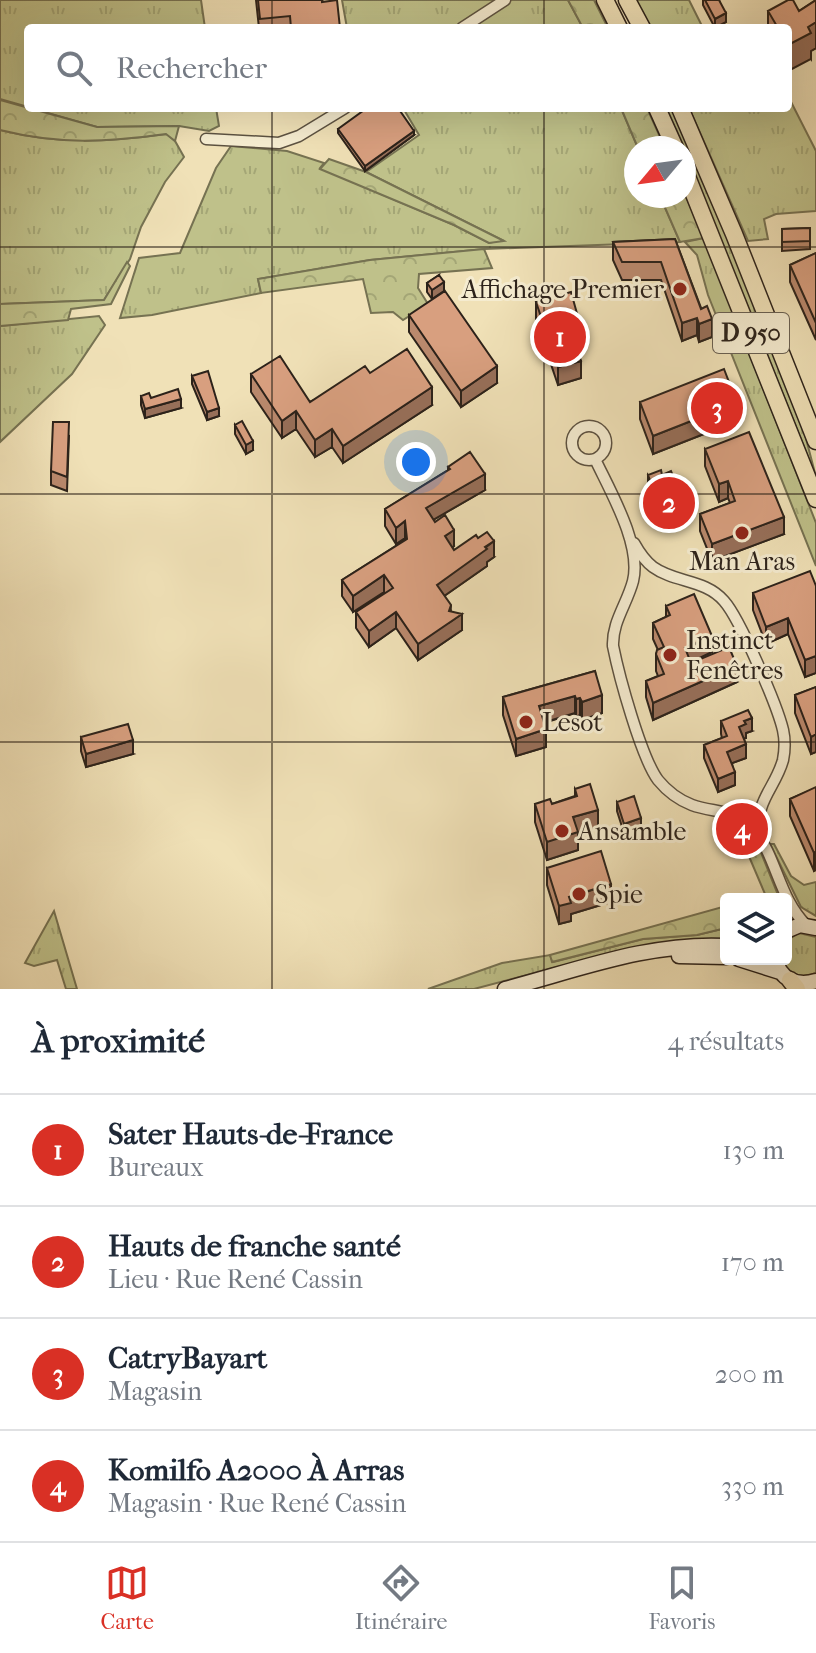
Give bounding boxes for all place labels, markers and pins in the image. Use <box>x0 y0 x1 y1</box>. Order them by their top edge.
place label: Affichage Premier <box>461 274 664 305</box>
marker: Affichage Premier <box>671 280 689 298</box>
pin: 1 <box>534 307 586 367</box>
pin: 3 <box>691 378 743 438</box>
pin: 2 <box>643 473 695 533</box>
marker: Man Aras <box>733 524 751 542</box>
place label: Man Aras <box>689 546 795 577</box>
place label: Instinct Fenêtres <box>686 625 783 686</box>
marker: Instinct Fenêtres <box>661 646 679 664</box>
place label: Lesot <box>542 707 603 738</box>
marker: Lesot <box>517 713 535 731</box>
pin: 4 <box>716 799 768 859</box>
place label: Ansamble <box>577 816 686 847</box>
marker: Ansamble <box>553 822 571 840</box>
place label: Spie <box>595 879 643 910</box>
marker: Spie <box>570 885 588 903</box>

